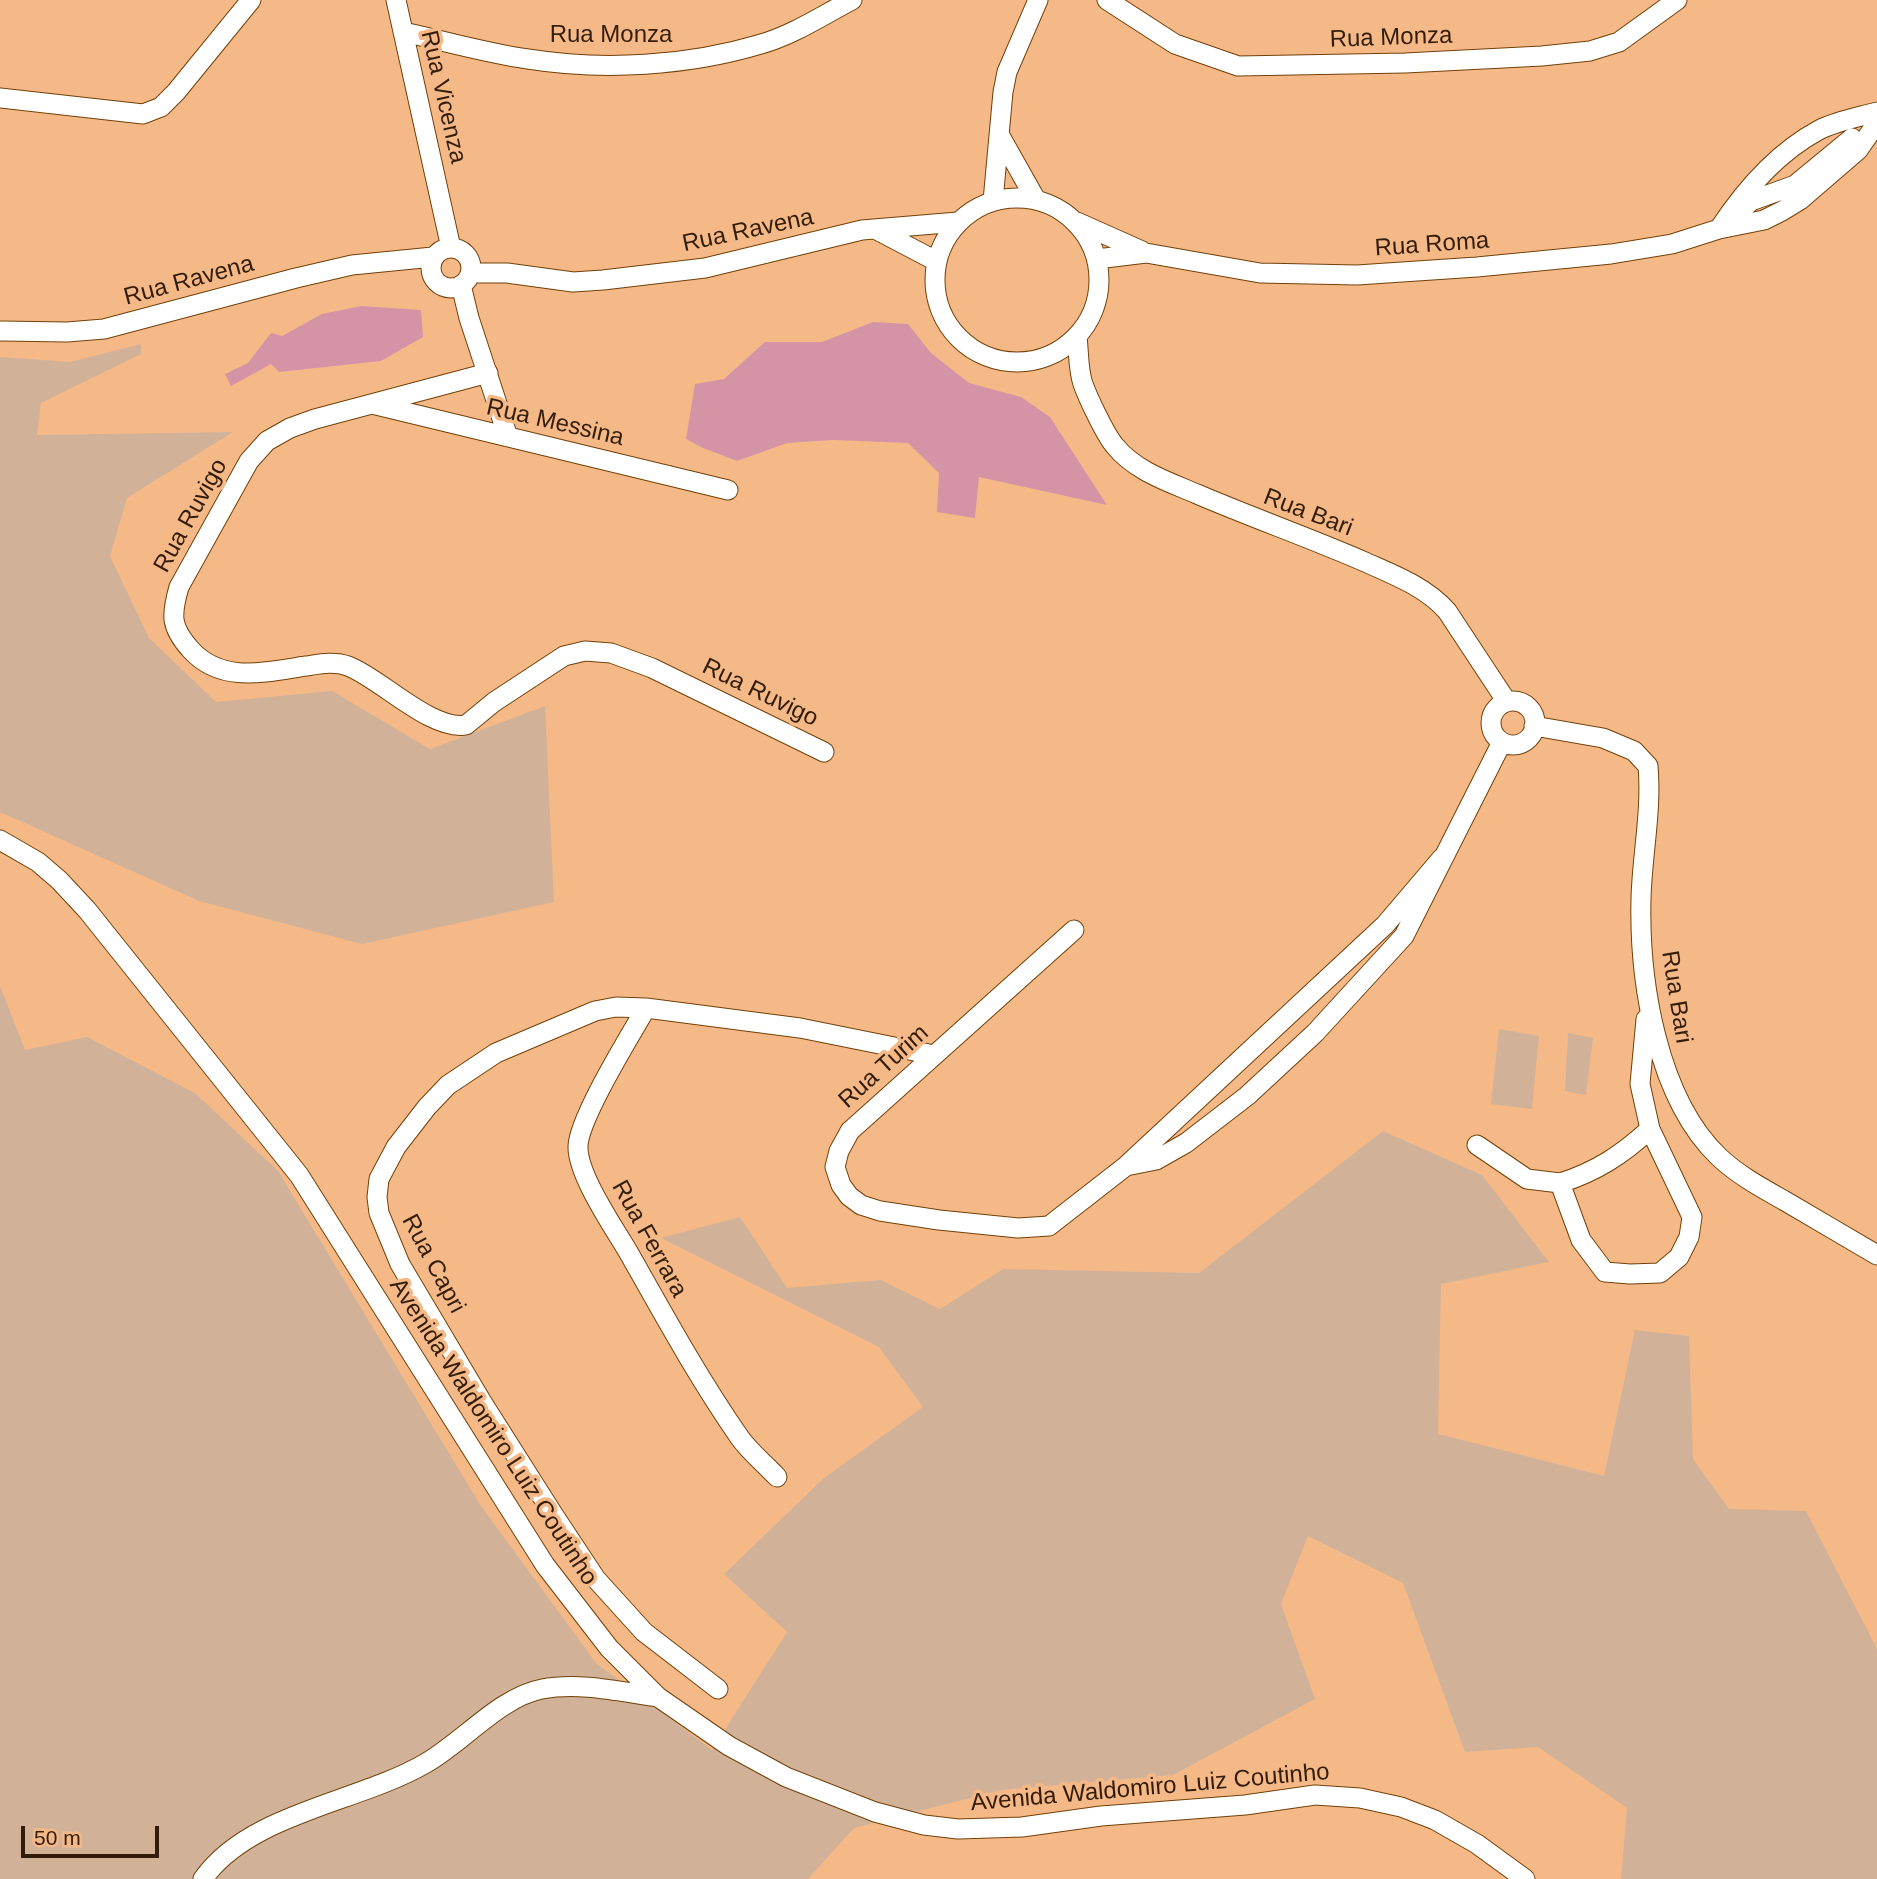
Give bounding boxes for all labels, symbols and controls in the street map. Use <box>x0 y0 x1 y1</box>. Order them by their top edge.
street label: Rua Monza <box>550 21 672 49</box>
street label: Rua Monza <box>1329 21 1453 55</box>
street label: Rua Vicenza <box>414 28 472 166</box>
street label: Rua Ravena <box>680 203 816 259</box>
street label: Rua Roma <box>1374 227 1490 263</box>
street label: Rua Ravena <box>121 250 257 312</box>
street label: Rua Messina <box>484 393 626 453</box>
street label: Rua Ruvigo <box>148 454 234 578</box>
street label: Rua Bari <box>1259 483 1357 543</box>
street label: Rua Ruvigo <box>697 653 823 733</box>
street label: Rua Bari <box>1654 949 1698 1045</box>
street label: Rua Turim <box>833 1019 935 1115</box>
street label: Rua Ferrara <box>605 1175 693 1303</box>
street label: Rua Capri <box>395 1210 471 1318</box>
street label: Avenida Waldomiro Luiz Coutinho <box>383 1273 603 1591</box>
street label: Avenida Waldomiro Luiz Coutinho <box>969 1758 1331 1818</box>
scale bar <box>24 1812 163 1856</box>
text: 50 m <box>34 1826 81 1849</box>

